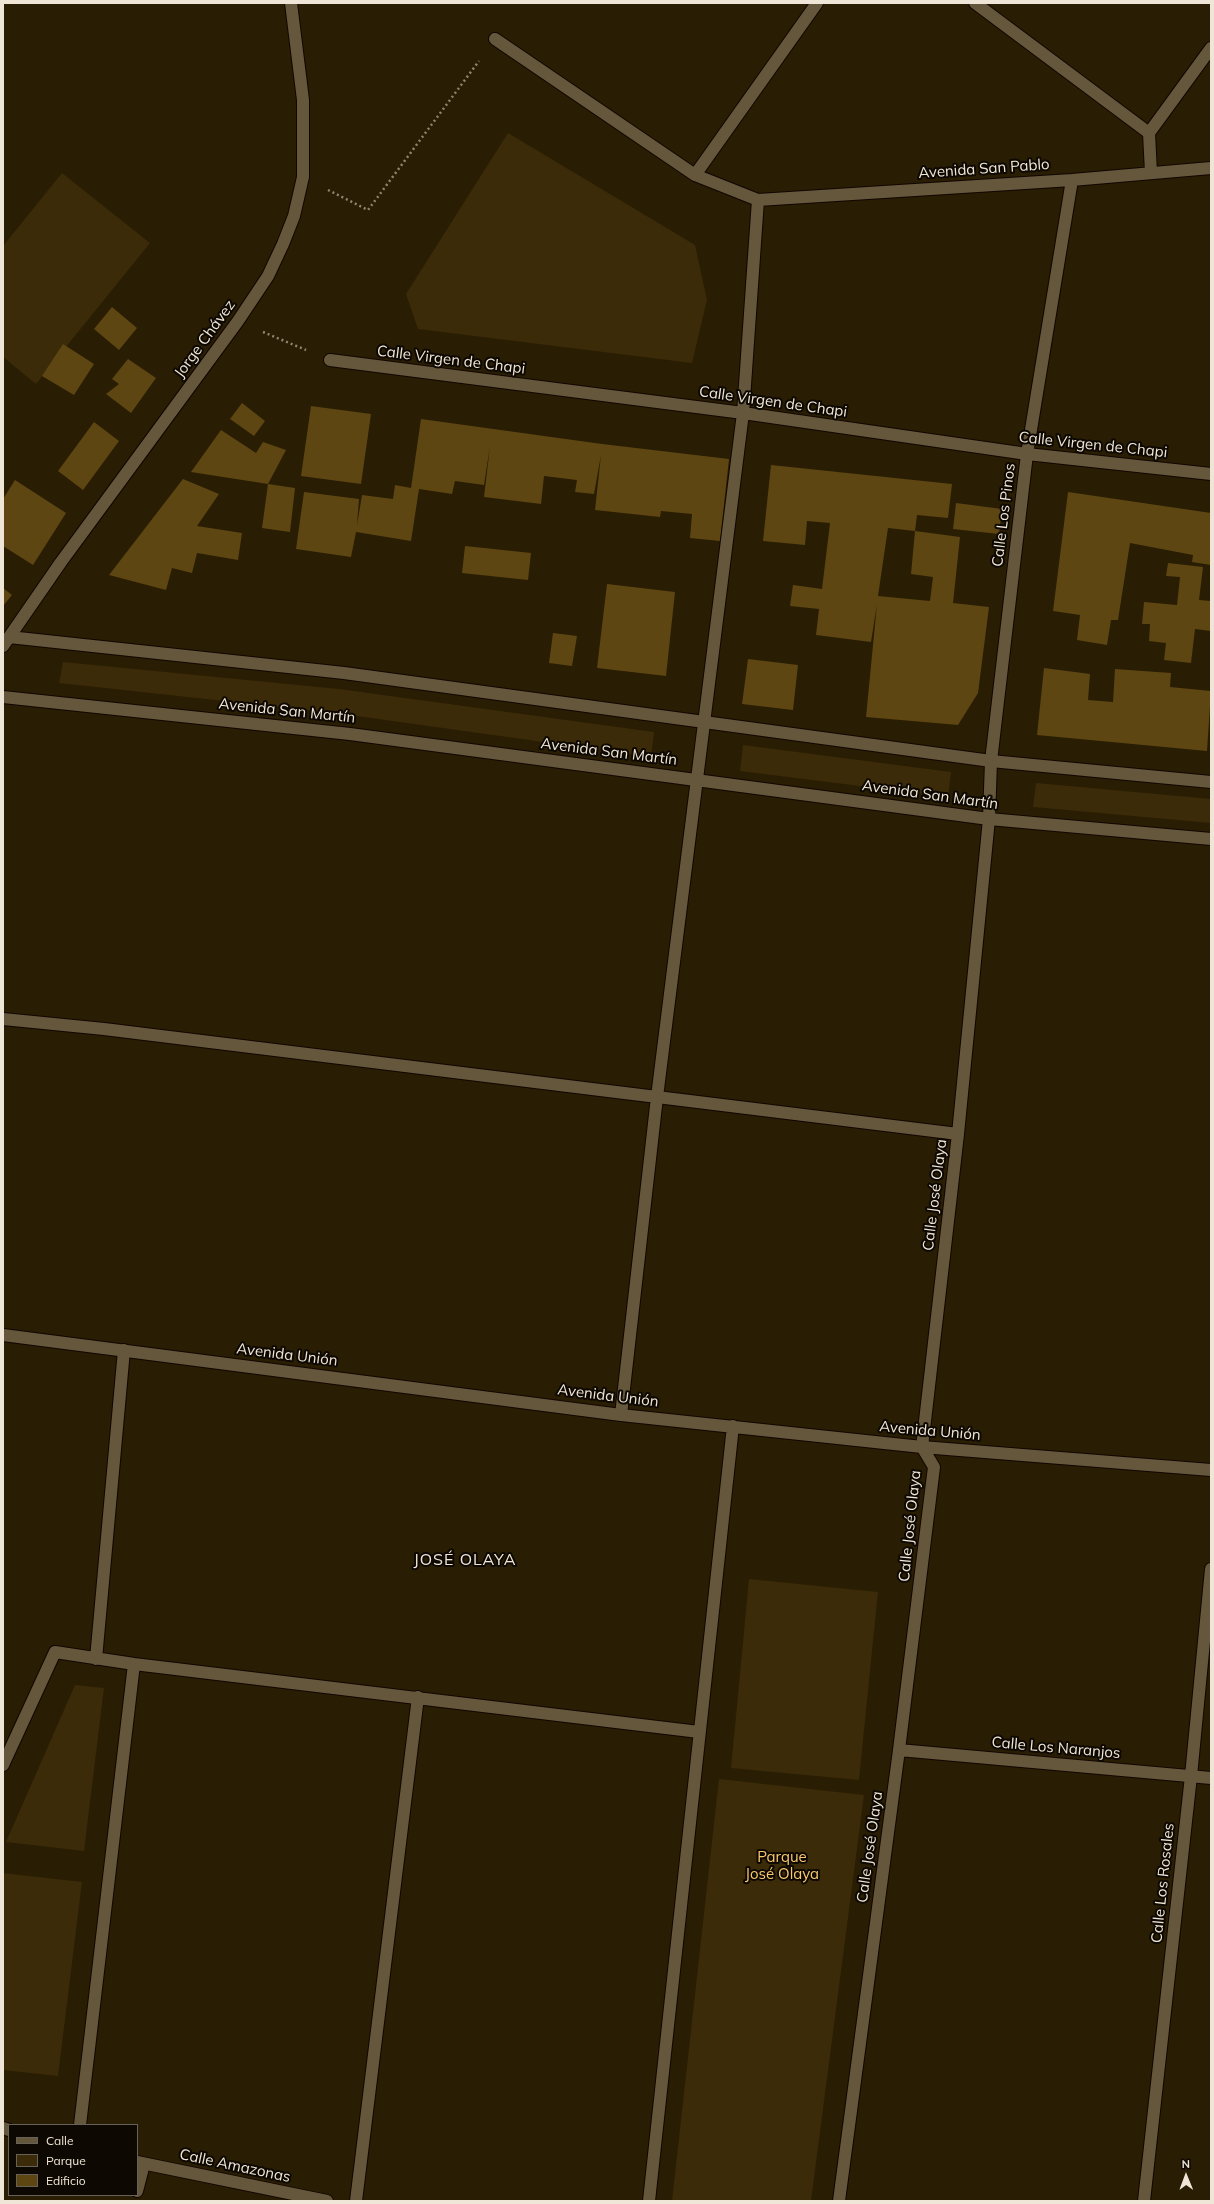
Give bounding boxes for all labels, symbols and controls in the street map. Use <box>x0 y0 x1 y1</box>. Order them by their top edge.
street label: Avenida San Pablo <box>918 155 1050 183</box>
street label: Jorge Chávez <box>171 297 239 381</box>
street label: Calle Virgen de Chapi <box>376 342 526 378</box>
street label: Calle Virgen de Chapi <box>698 383 848 421</box>
street label: Calle Virgen de Chapi <box>1018 428 1168 462</box>
street label: Calle Los Pinos <box>989 462 1019 568</box>
street label: Avenida San Martín <box>218 695 356 727</box>
street label: Avenida San Martín <box>540 735 678 769</box>
street label: Avenida San Martín <box>861 777 999 813</box>
street label: Calle José Olaya <box>919 1138 951 1252</box>
street label: Avenida Unión <box>235 1340 339 1370</box>
street label: Avenida Unión <box>556 1381 660 1411</box>
street label: Avenida Unión <box>879 1418 981 1444</box>
street label: Calle José Olaya <box>895 1469 925 1583</box>
district label: JOSÉ OLAYA <box>413 1550 517 1570</box>
street label: Calle Los Naranjos <box>991 1733 1121 1763</box>
street label: Calle José Olaya <box>853 1790 887 1904</box>
street label: Calle Los Rosales <box>1148 1822 1178 1944</box>
park label: Parque José Olaya <box>745 1848 819 1883</box>
legend <box>8 2124 138 2196</box>
text: Calle <box>46 2133 73 2148</box>
street label: Calle Amazonas <box>178 2145 292 2187</box>
text: Parque <box>46 2153 86 2168</box>
north arrow <box>1166 2156 1206 2196</box>
text: N <box>1182 2157 1190 2171</box>
text: Edificio <box>46 2173 86 2188</box>

